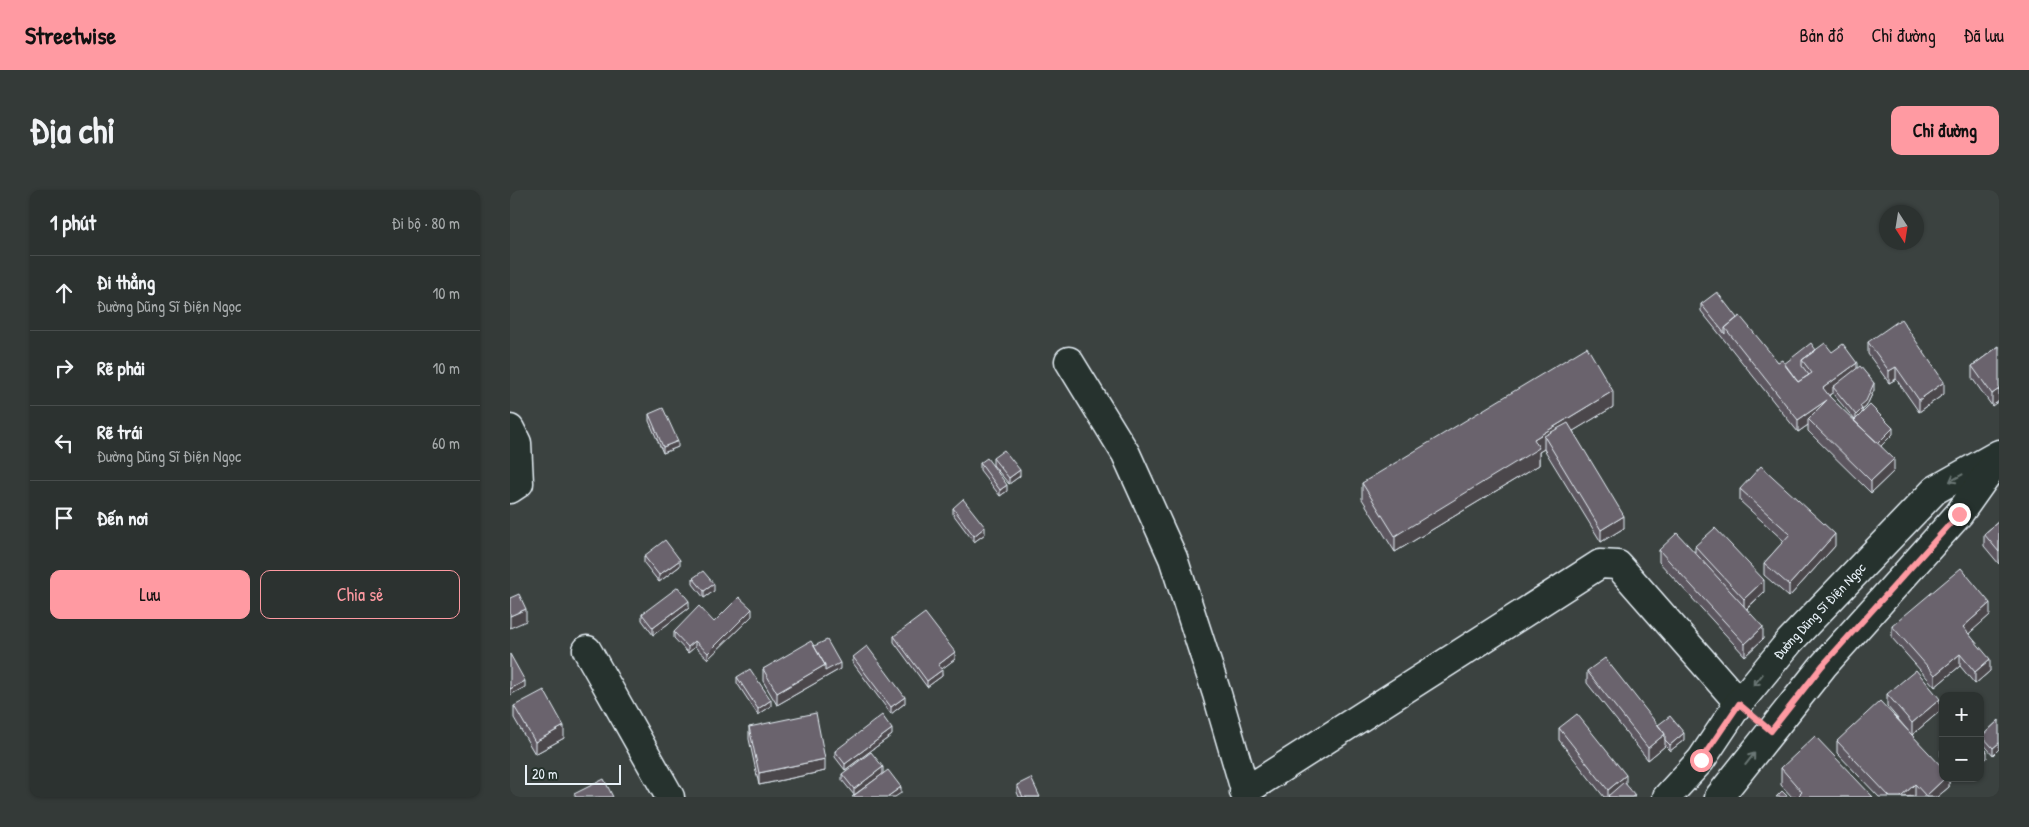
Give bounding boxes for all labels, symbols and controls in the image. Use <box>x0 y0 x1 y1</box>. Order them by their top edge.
text: Streetwise <box>25 19 116 51</box>
text: Bản đồ <box>1800 23 1843 48</box>
text: Chỉ đường <box>1871 23 1936 48</box>
text: Đã lưu <box>1964 23 2004 48</box>
button: Chỉ đường <box>1891 106 1999 155</box>
text: Địa chỉ <box>30 107 115 154</box>
north arrow <box>1879 205 1924 250</box>
text: 1 phút <box>50 208 96 237</box>
text: Đi bộ · 80 m <box>392 212 460 234</box>
text: Đi thẳng <box>97 269 155 295</box>
icon: ahead <box>50 279 78 307</box>
text: 10 m <box>432 282 460 304</box>
text: Đường Dũng Sĩ Điện Ngọc <box>97 295 241 317</box>
icon: right <box>50 354 78 382</box>
text: Rẽ phải <box>97 355 145 381</box>
text: 10 m <box>432 357 460 379</box>
text: Rẽ trái <box>97 419 143 445</box>
icon: left <box>50 429 78 457</box>
text: 60 m <box>432 432 460 454</box>
text: Đường Dũng Sĩ Điện Ngọc <box>97 445 241 467</box>
one-way arrow <box>1949 473 1964 483</box>
route end <box>1948 503 1971 526</box>
icon: arrive <box>50 504 78 532</box>
text: Đến nơi <box>97 505 148 531</box>
street label: Đường Dũng Sĩ Điện Ngọc <box>1769 558 1870 663</box>
button: Lưu <box>50 570 250 619</box>
button: Chia sẻ <box>260 570 460 619</box>
one-way arrow <box>1752 674 1763 687</box>
map controls <box>1939 692 1984 782</box>
button: + <box>1939 692 1984 737</box>
button: − <box>1939 737 1984 782</box>
route start <box>1690 749 1713 772</box>
one-way arrow <box>1745 752 1755 766</box>
scale bar <box>525 762 621 785</box>
text: 20 m <box>532 764 558 783</box>

